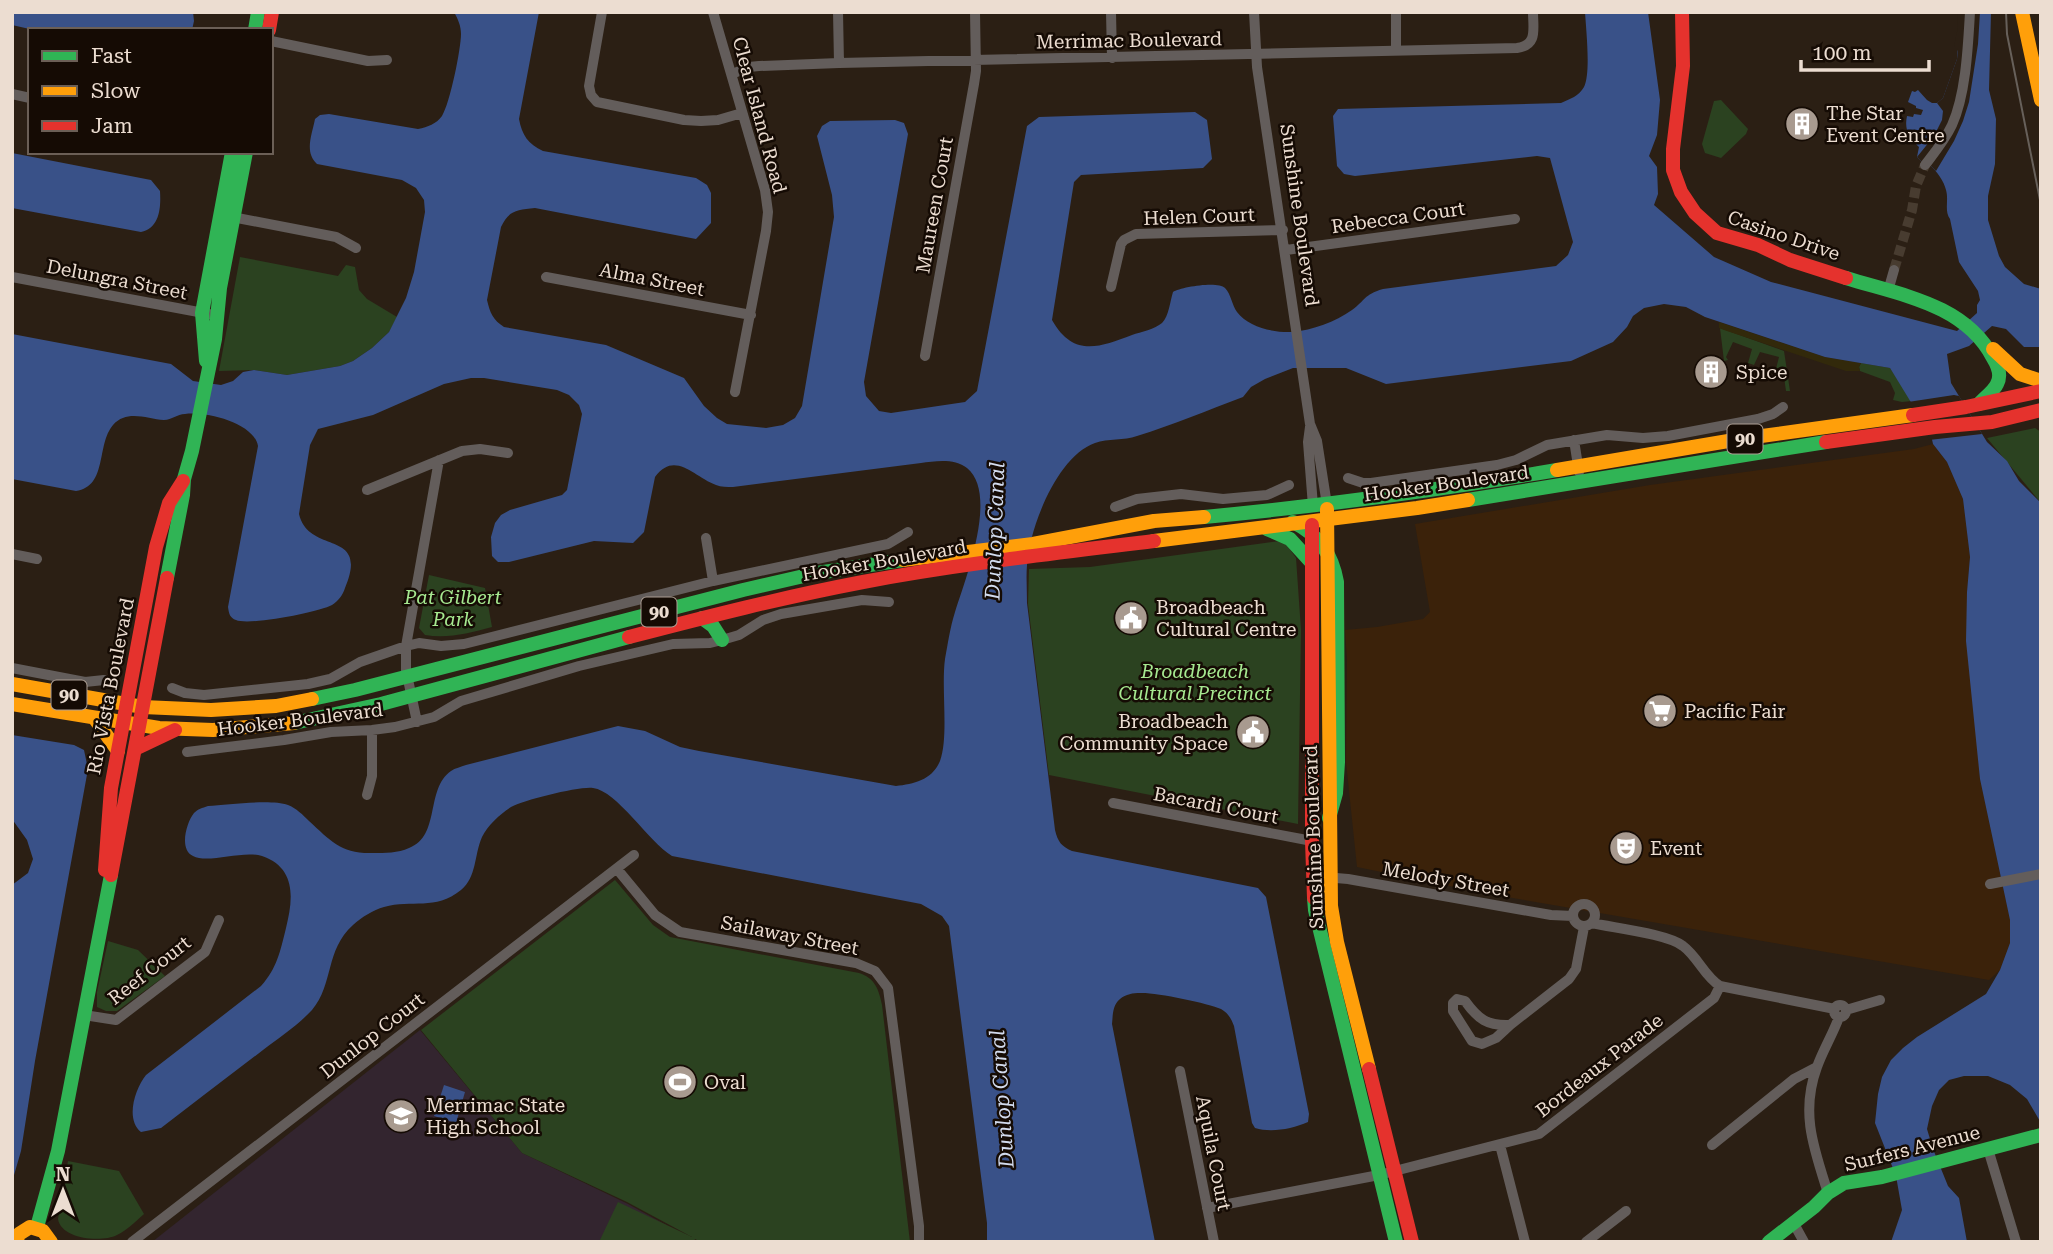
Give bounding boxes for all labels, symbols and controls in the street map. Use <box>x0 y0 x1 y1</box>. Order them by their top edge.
street label: Merrimac Boulevard <box>1036 27 1222 54</box>
legend <box>28 28 273 154</box>
scale bar <box>1801 28 1929 72</box>
street label: Clear Island Road <box>728 34 791 196</box>
text: 100 m <box>1812 41 1872 65</box>
text: Fast <box>91 44 132 68</box>
text: Slow <box>91 79 141 103</box>
place label: The Star Event Centre <box>1826 102 1945 147</box>
building icon: The Star Event Centre <box>1783 105 1821 143</box>
text: Jam <box>91 114 133 138</box>
street label: Sunshine Boulevard <box>1275 122 1324 308</box>
street label: Maureen Court <box>911 135 958 275</box>
street label: Rebecca Court <box>1330 197 1466 238</box>
street label: Helen Court <box>1143 203 1255 230</box>
street label: Casino Drive <box>1725 205 1843 265</box>
street label: Delungra Street <box>45 255 189 304</box>
street label: Alma Street <box>597 258 706 301</box>
building icon: Spice <box>1692 353 1730 391</box>
place label: Spice <box>1736 361 1787 384</box>
road number: 90 <box>1728 424 1762 454</box>
street label: Hooker Boulevard <box>1362 461 1530 506</box>
water label: Dunlop Canal <box>981 462 1009 601</box>
street label: Hooker Boulevard <box>800 535 968 586</box>
park label: Pat Gilbert Park <box>403 586 502 631</box>
street label: Rio Vista Boulevard <box>82 596 139 776</box>
place label: Broadbeach Cultural Centre <box>1156 596 1297 641</box>
road number: 90 <box>642 598 676 626</box>
public building icon: Broadbeach Cultural Centre <box>1112 599 1150 637</box>
park label: Broadbeach Cultural Precinct <box>1119 660 1271 705</box>
road number: 90 <box>52 680 86 710</box>
supermarket icon: Pacific Fair <box>1641 692 1679 730</box>
street label: Hooker Boulevard <box>216 698 384 741</box>
place label: Pacific Fair <box>1684 700 1786 723</box>
place label: Broadbeach Community Space <box>1059 710 1228 755</box>
public building icon: Broadbeach Community Space <box>1234 713 1272 751</box>
street label: Sunshine Boulevard <box>1299 745 1328 929</box>
street label: Bacardi Court <box>1152 782 1280 829</box>
theatre icon: Event <box>1607 829 1645 867</box>
place label: Event <box>1650 837 1702 860</box>
street label: Melody Street <box>1381 857 1511 902</box>
street label: Sailaway Street <box>719 911 861 960</box>
street label: Reef Court <box>103 931 195 1010</box>
street label: Dunlop Court <box>316 988 429 1083</box>
street label: Bordeaux Parade <box>1531 1009 1667 1122</box>
water label: Dunlop Canal <box>985 1029 1019 1170</box>
sports icon: Oval <box>661 1063 699 1101</box>
place label: Oval <box>704 1071 746 1094</box>
place label: Merrimac State High School <box>426 1094 565 1139</box>
street label: Aquila Court <box>1191 1094 1236 1213</box>
school or university icon: Merrimac State High School <box>382 1097 420 1135</box>
street label: Surfers Avenue <box>1842 1121 1982 1176</box>
north arrow <box>28 1156 98 1226</box>
text: N <box>56 1163 71 1186</box>

